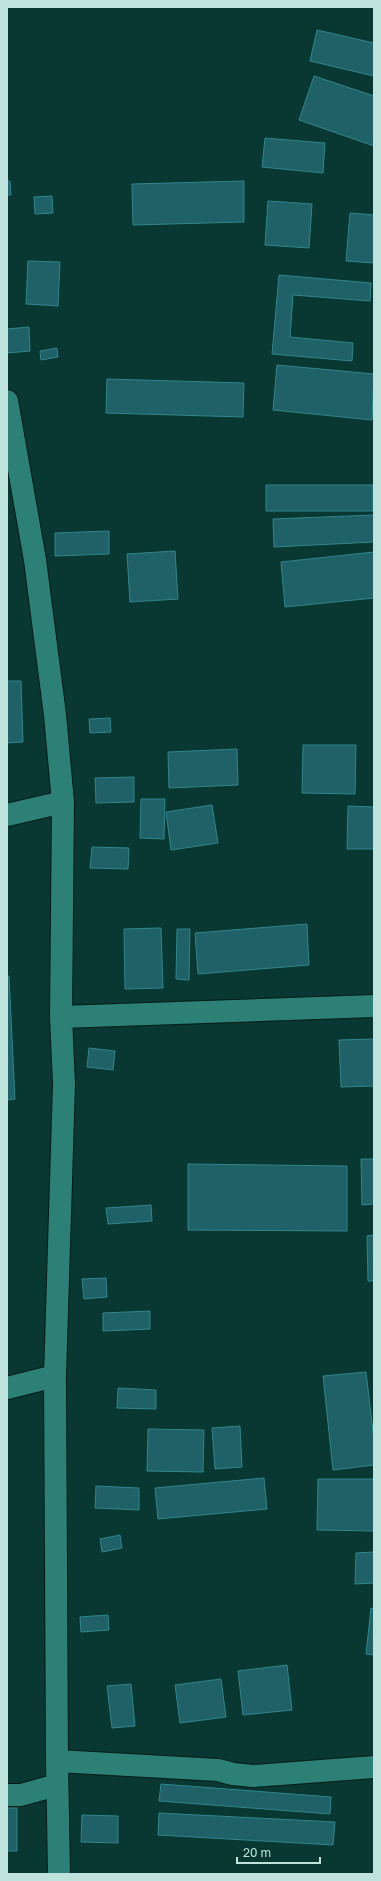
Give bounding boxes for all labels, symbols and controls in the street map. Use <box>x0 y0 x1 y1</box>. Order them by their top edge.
scale bar <box>237 1839 320 1865</box>
text: 20 m <box>243 1845 271 1860</box>

